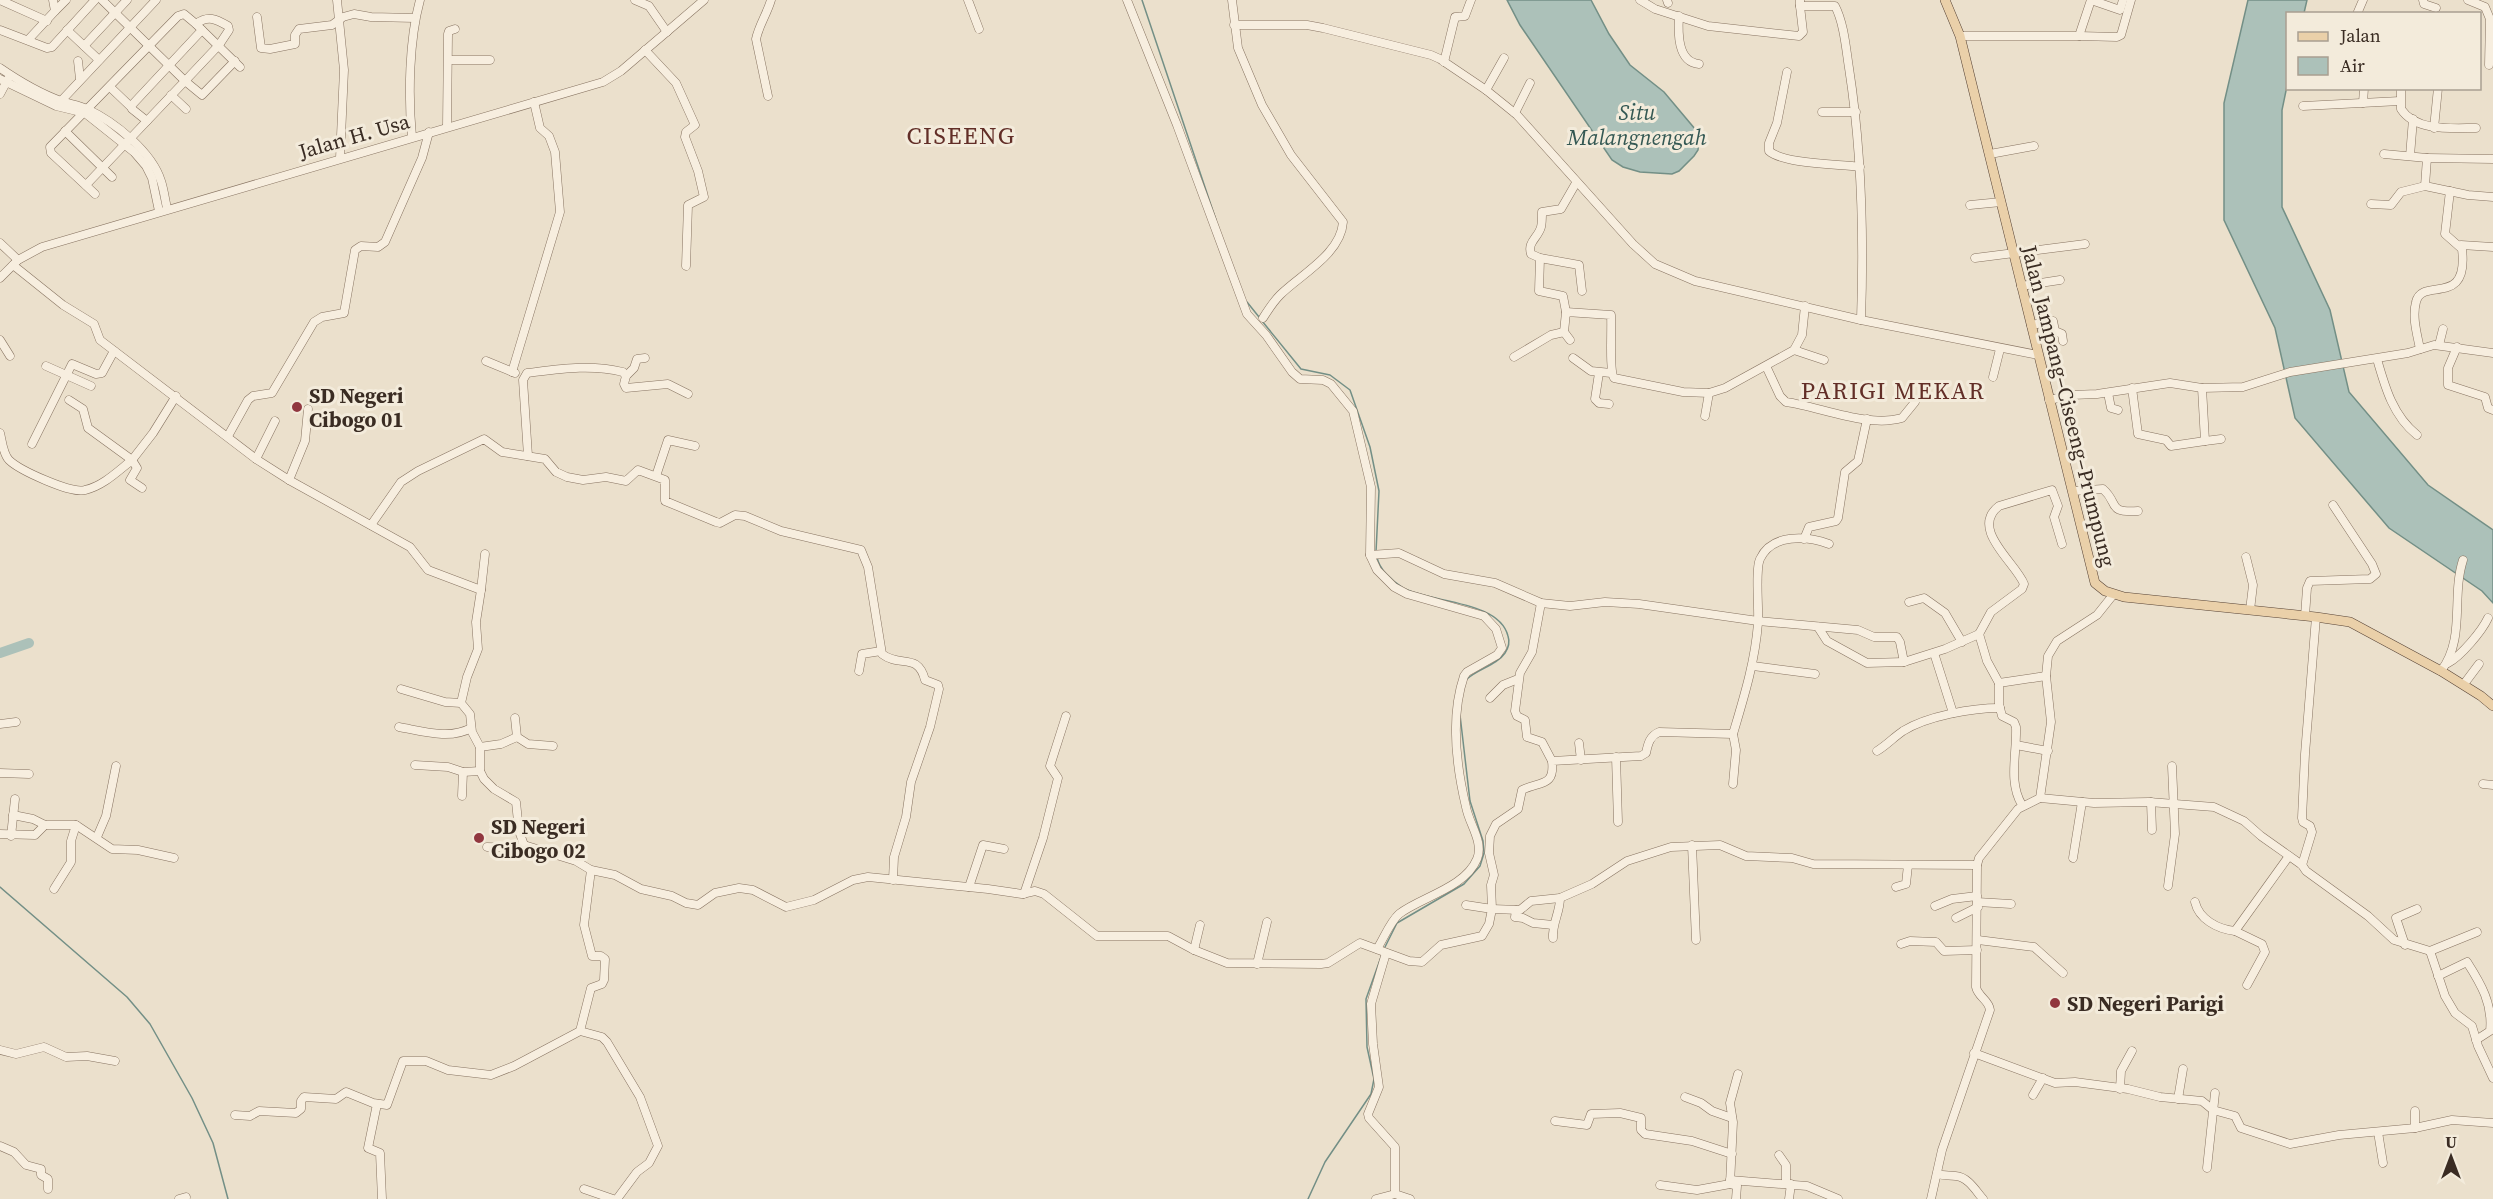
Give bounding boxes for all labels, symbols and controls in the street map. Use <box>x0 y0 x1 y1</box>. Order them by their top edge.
legend <box>2286 12 2481 90</box>
text: Jalan <box>2339 23 2381 48</box>
text: Air <box>2340 53 2365 78</box>
water label: Situ Malangnengah <box>1566 97 1707 152</box>
street label: Jalan H. Usa <box>294 106 413 166</box>
district label: CISEENG <box>906 119 1016 152</box>
street label: Jalan Jampang–Ciseeng–Prumpung <box>2015 241 2123 570</box>
district label: PARIGI MEKAR <box>1801 374 1985 407</box>
place label: SD Negeri Cibogo 01 <box>309 381 404 434</box>
marker: SD Negeri Cibogo 01 <box>290 400 304 414</box>
place label: SD Negeri Cibogo 02 <box>491 812 586 865</box>
marker: SD Negeri Cibogo 02 <box>472 831 486 845</box>
place label: SD Negeri Parigi <box>2067 989 2224 1018</box>
marker: SD Negeri Parigi <box>2048 996 2062 1010</box>
north arrow <box>2421 1127 2481 1187</box>
text: U <box>2445 1131 2457 1153</box>

